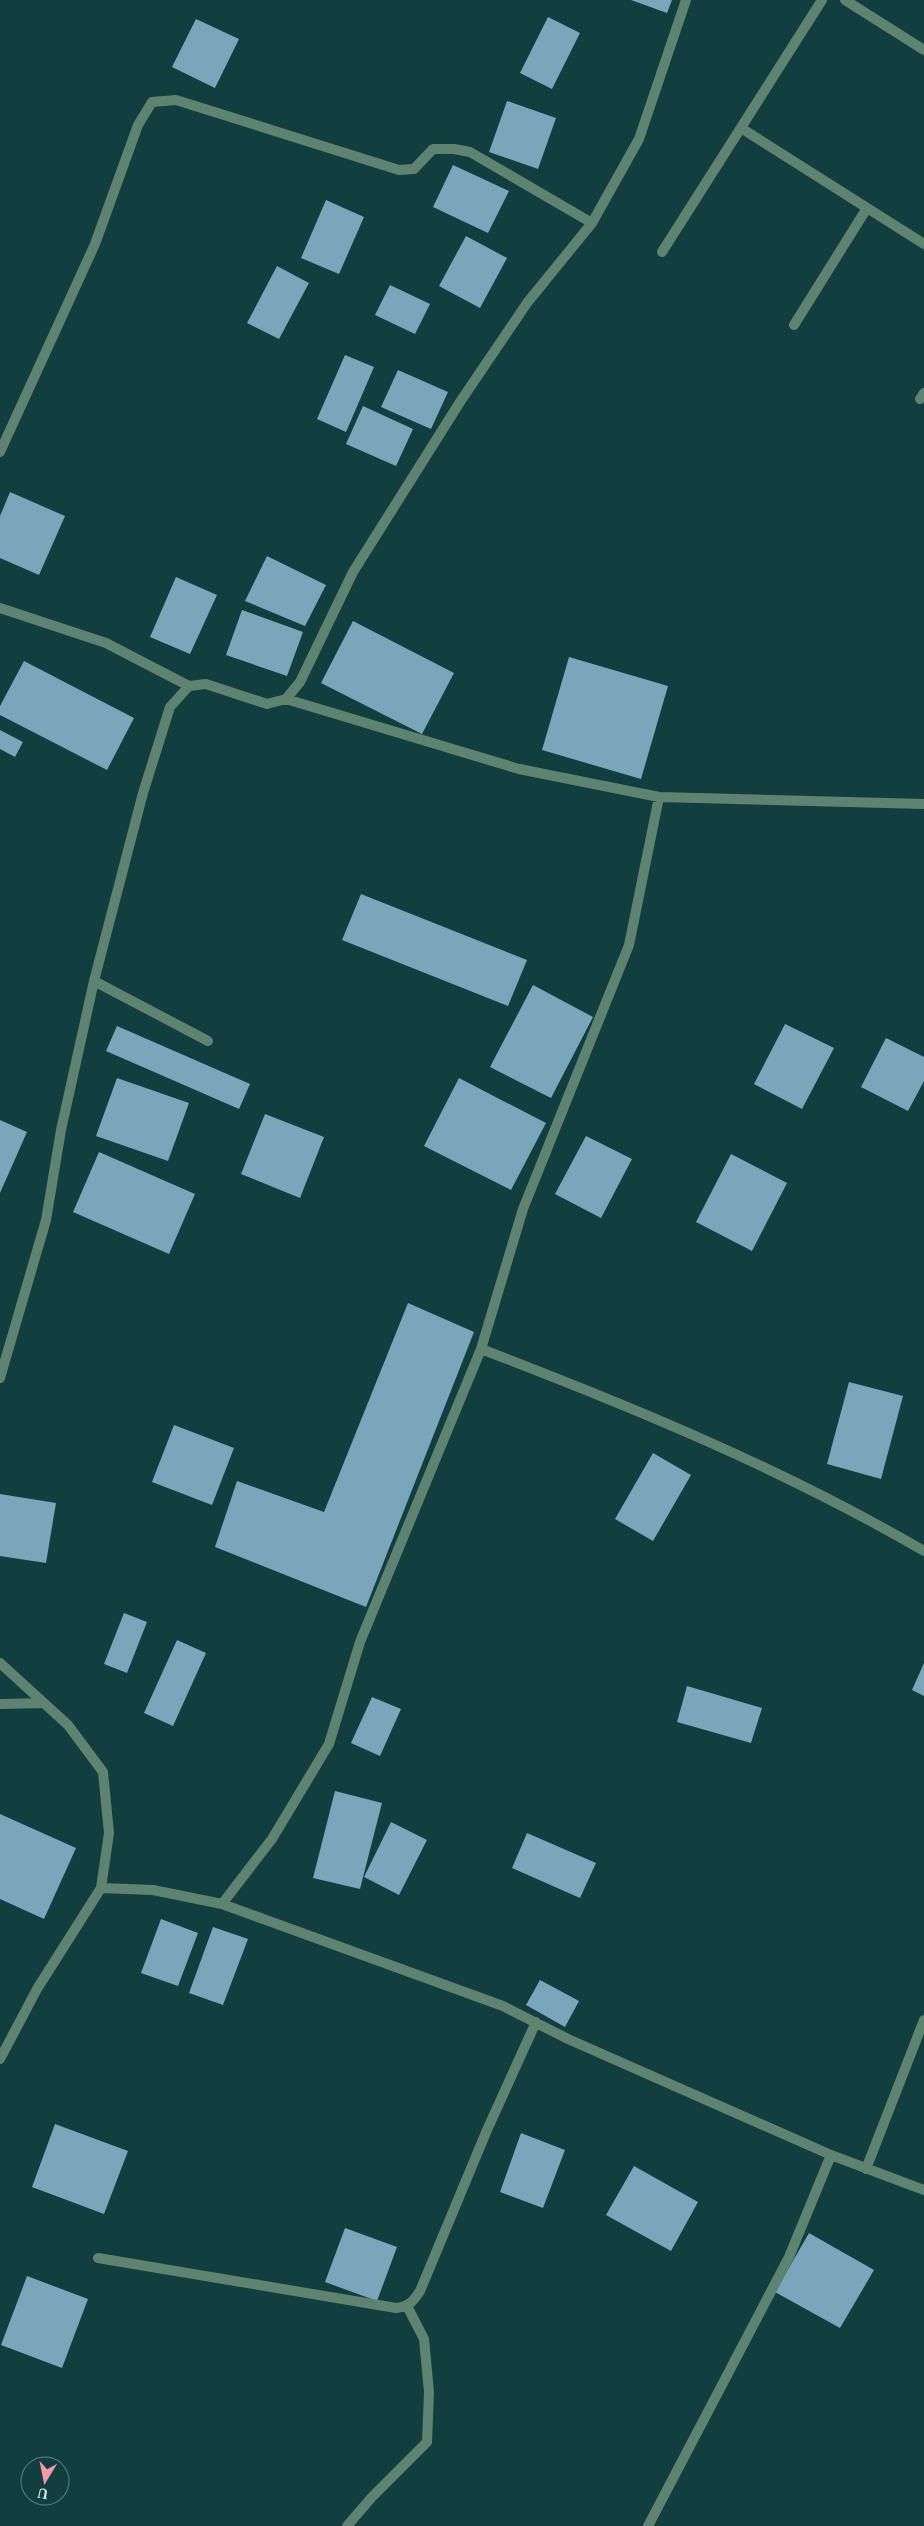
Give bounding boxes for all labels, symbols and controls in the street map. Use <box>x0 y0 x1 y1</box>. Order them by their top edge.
north arrow <box>20 2456 70 2506</box>
text: U <box>36 2484 50 2504</box>

